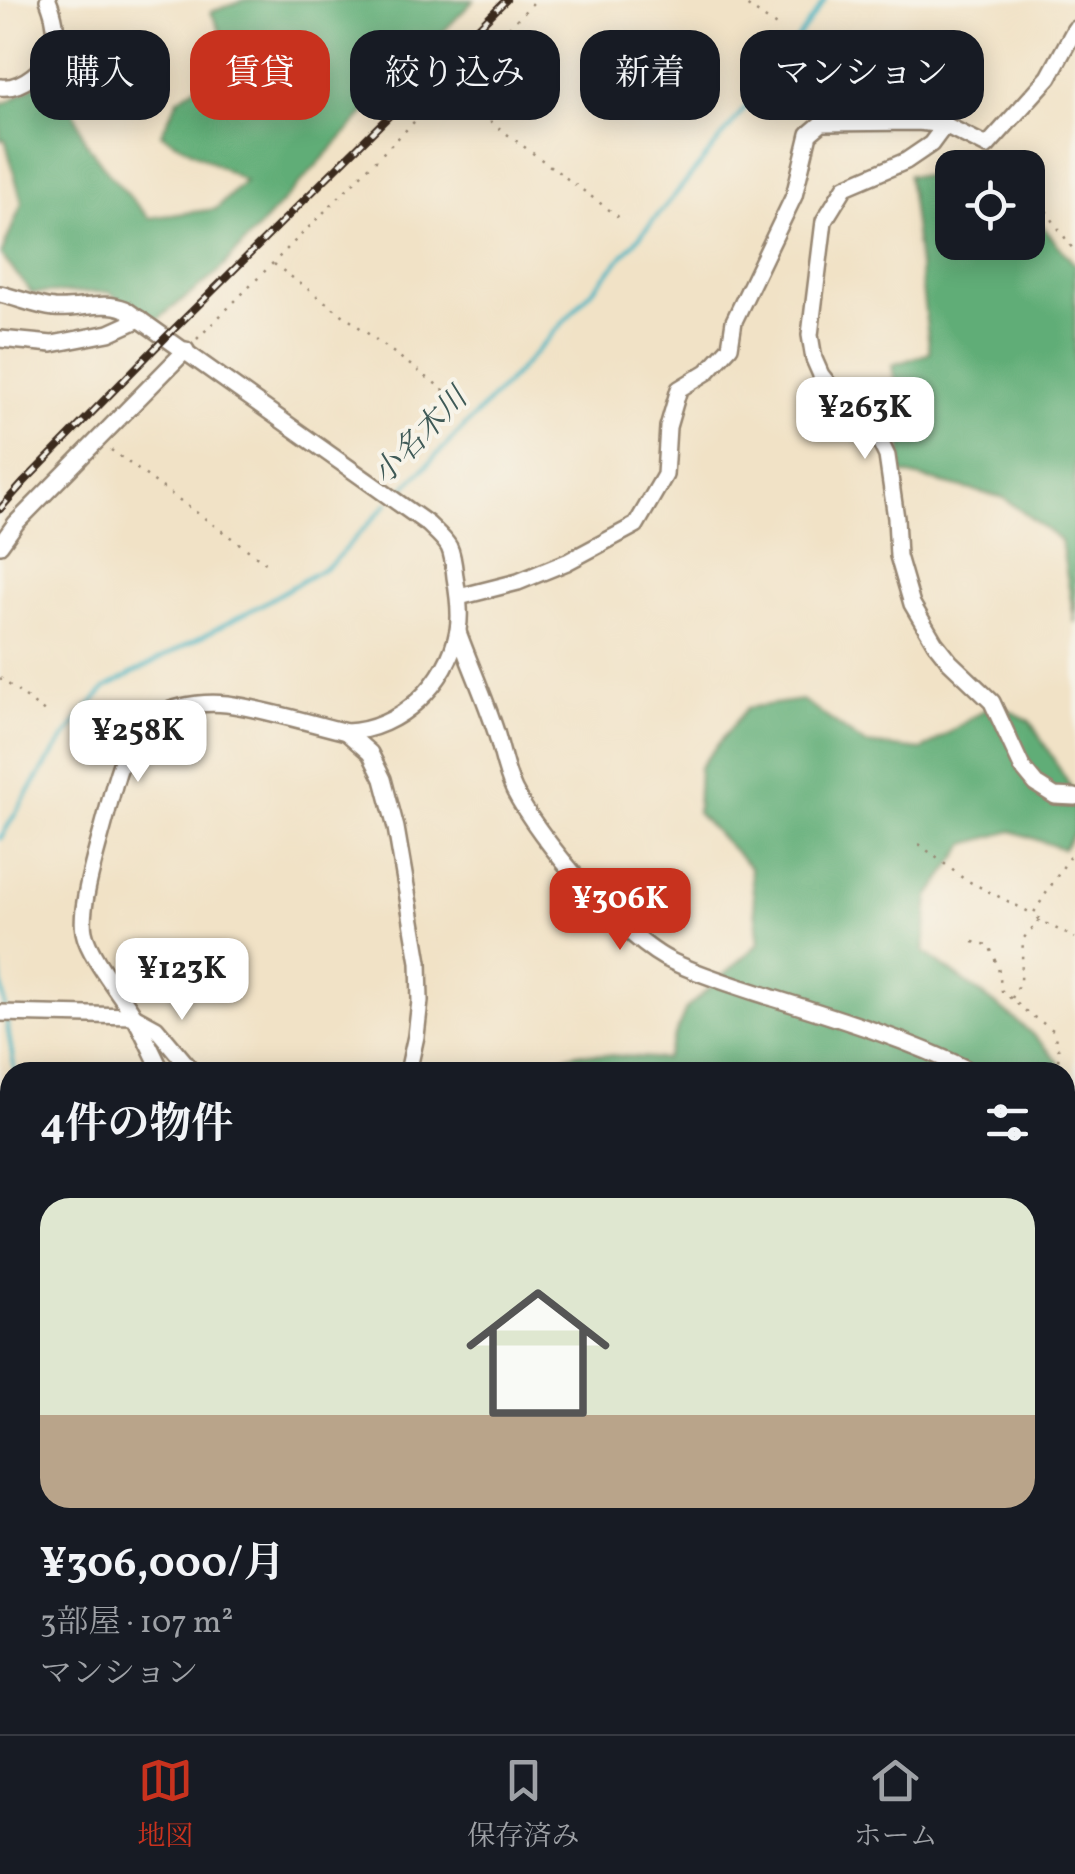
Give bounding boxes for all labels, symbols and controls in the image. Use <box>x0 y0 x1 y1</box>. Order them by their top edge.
chip: 購入 <box>30 30 170 120</box>
chip: 賃貸 <box>190 30 330 120</box>
chip: 絞り込み <box>350 30 560 120</box>
chip: 新着 <box>580 30 720 120</box>
chip: マンション <box>740 30 984 120</box>
map controls <box>935 150 1045 260</box>
button: locate <box>935 150 1045 260</box>
water label: 小名木川 <box>364 377 480 495</box>
pin: ¥263K <box>795 377 935 462</box>
text: ¥263K <box>818 387 912 431</box>
pin: ¥258K <box>68 700 208 785</box>
text: ¥258K <box>92 710 184 754</box>
pin: ¥306K <box>550 868 690 953</box>
text: ¥306K <box>572 878 668 922</box>
pin: ¥123K <box>112 938 252 1023</box>
text: ¥123K <box>138 948 226 992</box>
icon: filters <box>980 1095 1035 1150</box>
text: 4件の物件 <box>40 1097 233 1156</box>
icon: home <box>448 1263 628 1443</box>
text: ¥306,000/月 <box>40 1536 285 1595</box>
text: 3部屋 · 107 m² <box>40 1602 233 1646</box>
text: マンション <box>40 1653 199 1697</box>
tab: 地図 <box>137 1753 193 1857</box>
tab: 保存済み <box>467 1753 580 1857</box>
tab: ホーム <box>854 1753 938 1857</box>

